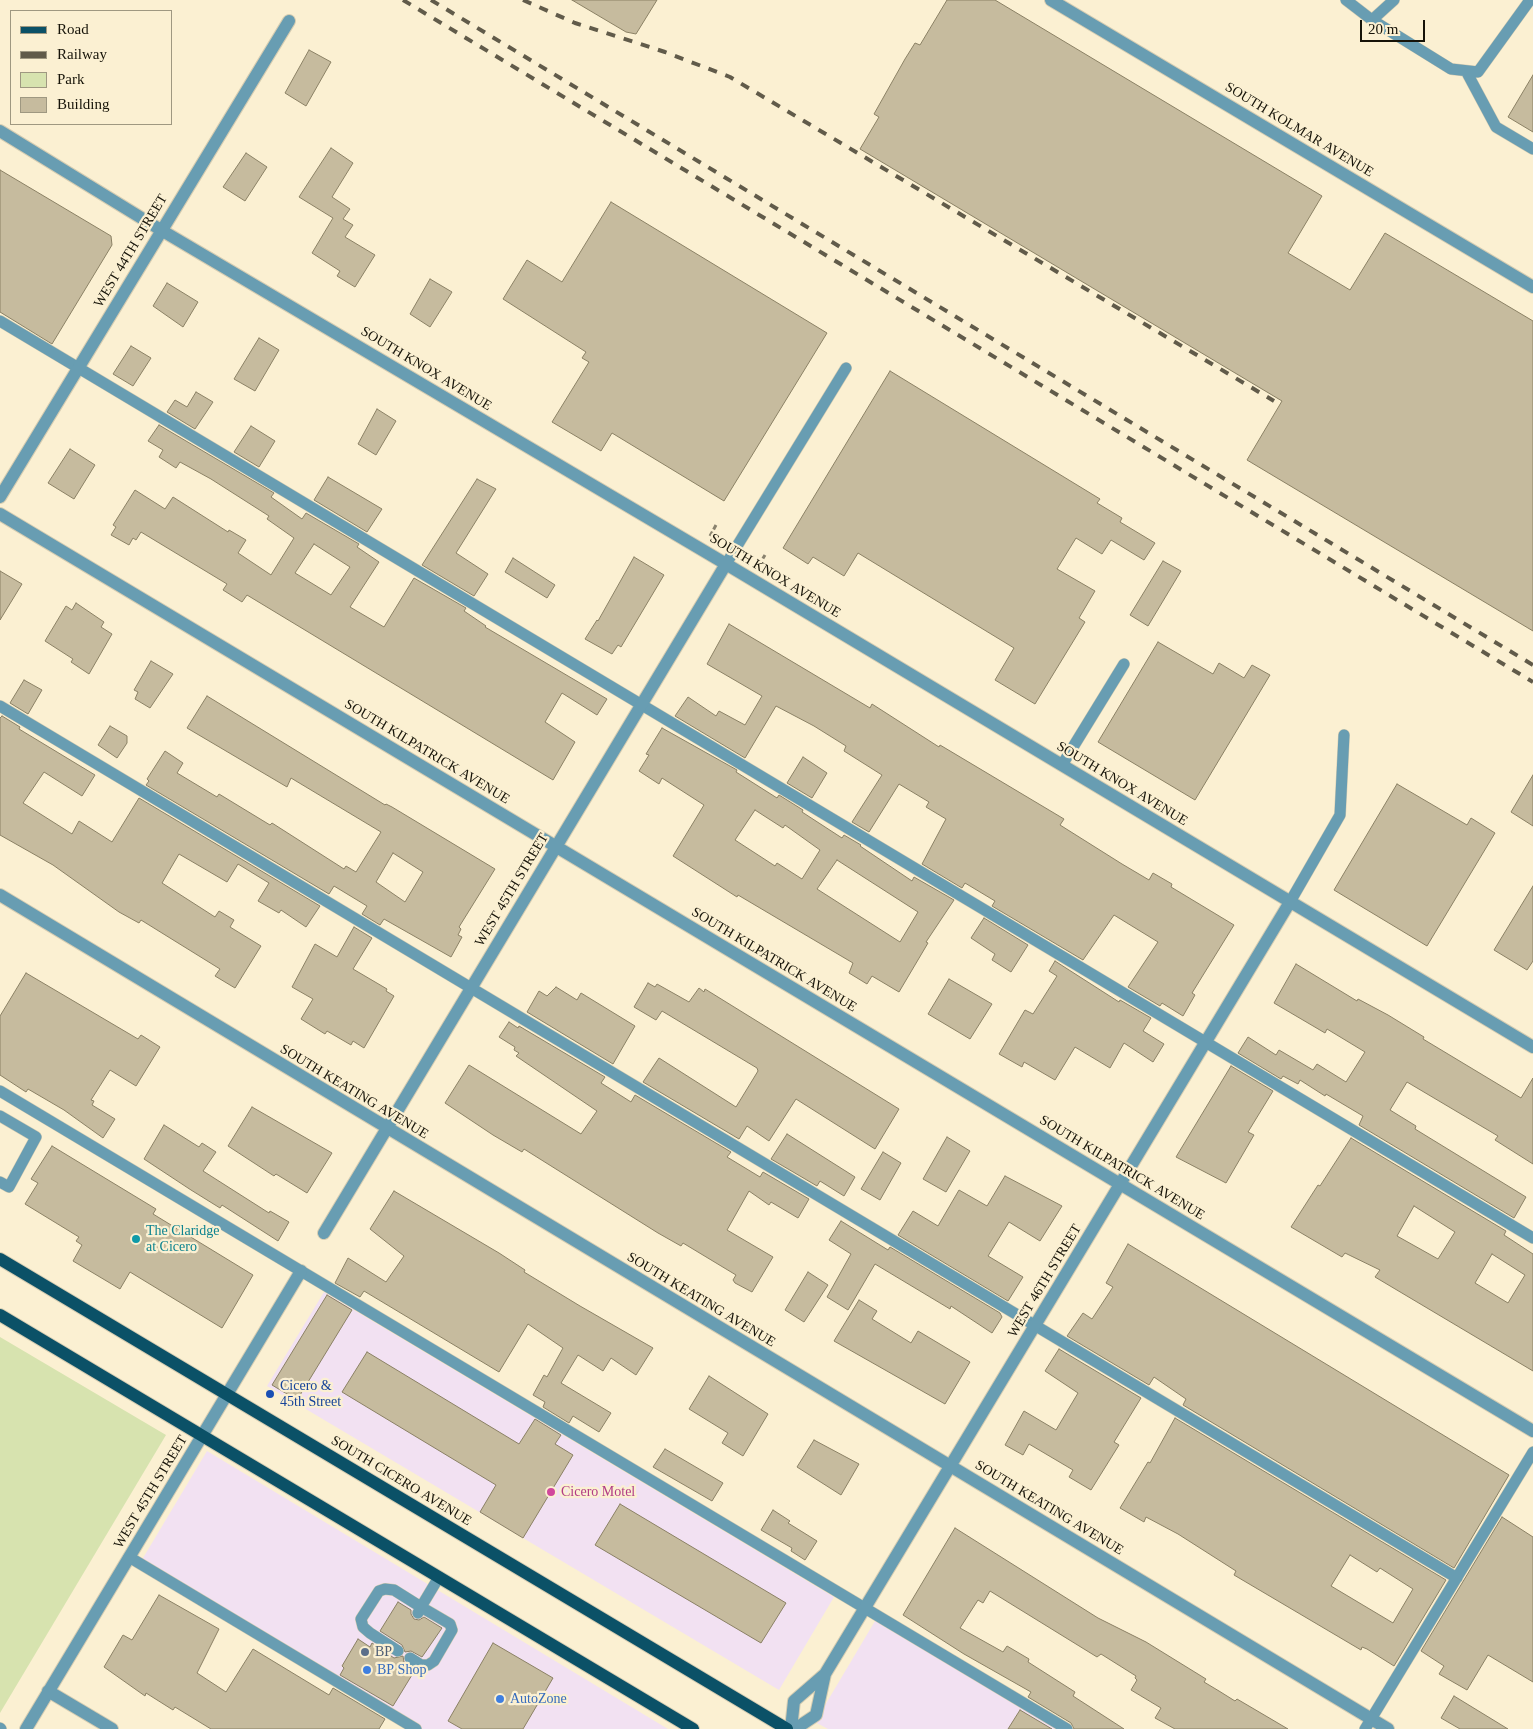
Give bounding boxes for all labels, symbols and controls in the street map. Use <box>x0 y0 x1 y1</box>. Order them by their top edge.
legend <box>10 10 172 125</box>
scale bar <box>1363 10 1428 42</box>
text: Road <box>57 21 89 37</box>
text: 20 m <box>1368 21 1398 37</box>
text: Railway <box>57 46 107 62</box>
text: Park <box>57 71 85 87</box>
street label: SOUTH KOLMAR AVENUE <box>1222 79 1376 181</box>
text: Building <box>57 96 110 112</box>
street label: WEST 44TH STREET <box>91 191 171 311</box>
street label: SOUTH KNOX AVENUE <box>357 323 495 415</box>
street label: SOUTH KNOX AVENUE <box>706 530 844 622</box>
street label: SOUTH KILPATRICK AVENUE <box>341 696 513 808</box>
street label: SOUTH KNOX AVENUE <box>1053 738 1191 830</box>
street label: WEST 45TH STREET <box>472 830 552 950</box>
street label: SOUTH KILPATRICK AVENUE <box>688 904 860 1016</box>
street label: SOUTH KEATING AVENUE <box>277 1041 431 1143</box>
street label: SOUTH KILPATRICK AVENUE <box>1036 1112 1208 1224</box>
street label: WEST 46TH STREET <box>1005 1221 1085 1341</box>
place label: The Claridge at Cicero <box>146 1223 219 1256</box>
marker: The Claridge at Cicero <box>130 1233 142 1245</box>
street label: SOUTH KEATING AVENUE <box>624 1249 778 1351</box>
place label: Cicero & 45th Street <box>280 1378 341 1410</box>
marker: Cicero & 45th Street <box>264 1388 276 1400</box>
street label: WEST 45TH STREET <box>111 1432 191 1552</box>
street label: SOUTH CICERO AVENUE <box>328 1432 474 1530</box>
street label: SOUTH KEATING AVENUE <box>972 1457 1126 1559</box>
place label: Cicero Motel <box>561 1484 635 1500</box>
marker: Cicero Motel <box>545 1486 557 1498</box>
place label: BP <box>375 1644 392 1660</box>
marker: BP <box>359 1646 371 1658</box>
place label: BP Shop <box>377 1662 426 1678</box>
marker: BP Shop <box>361 1664 373 1676</box>
place label: AutoZone <box>510 1691 567 1707</box>
marker: AutoZone <box>494 1693 506 1705</box>

